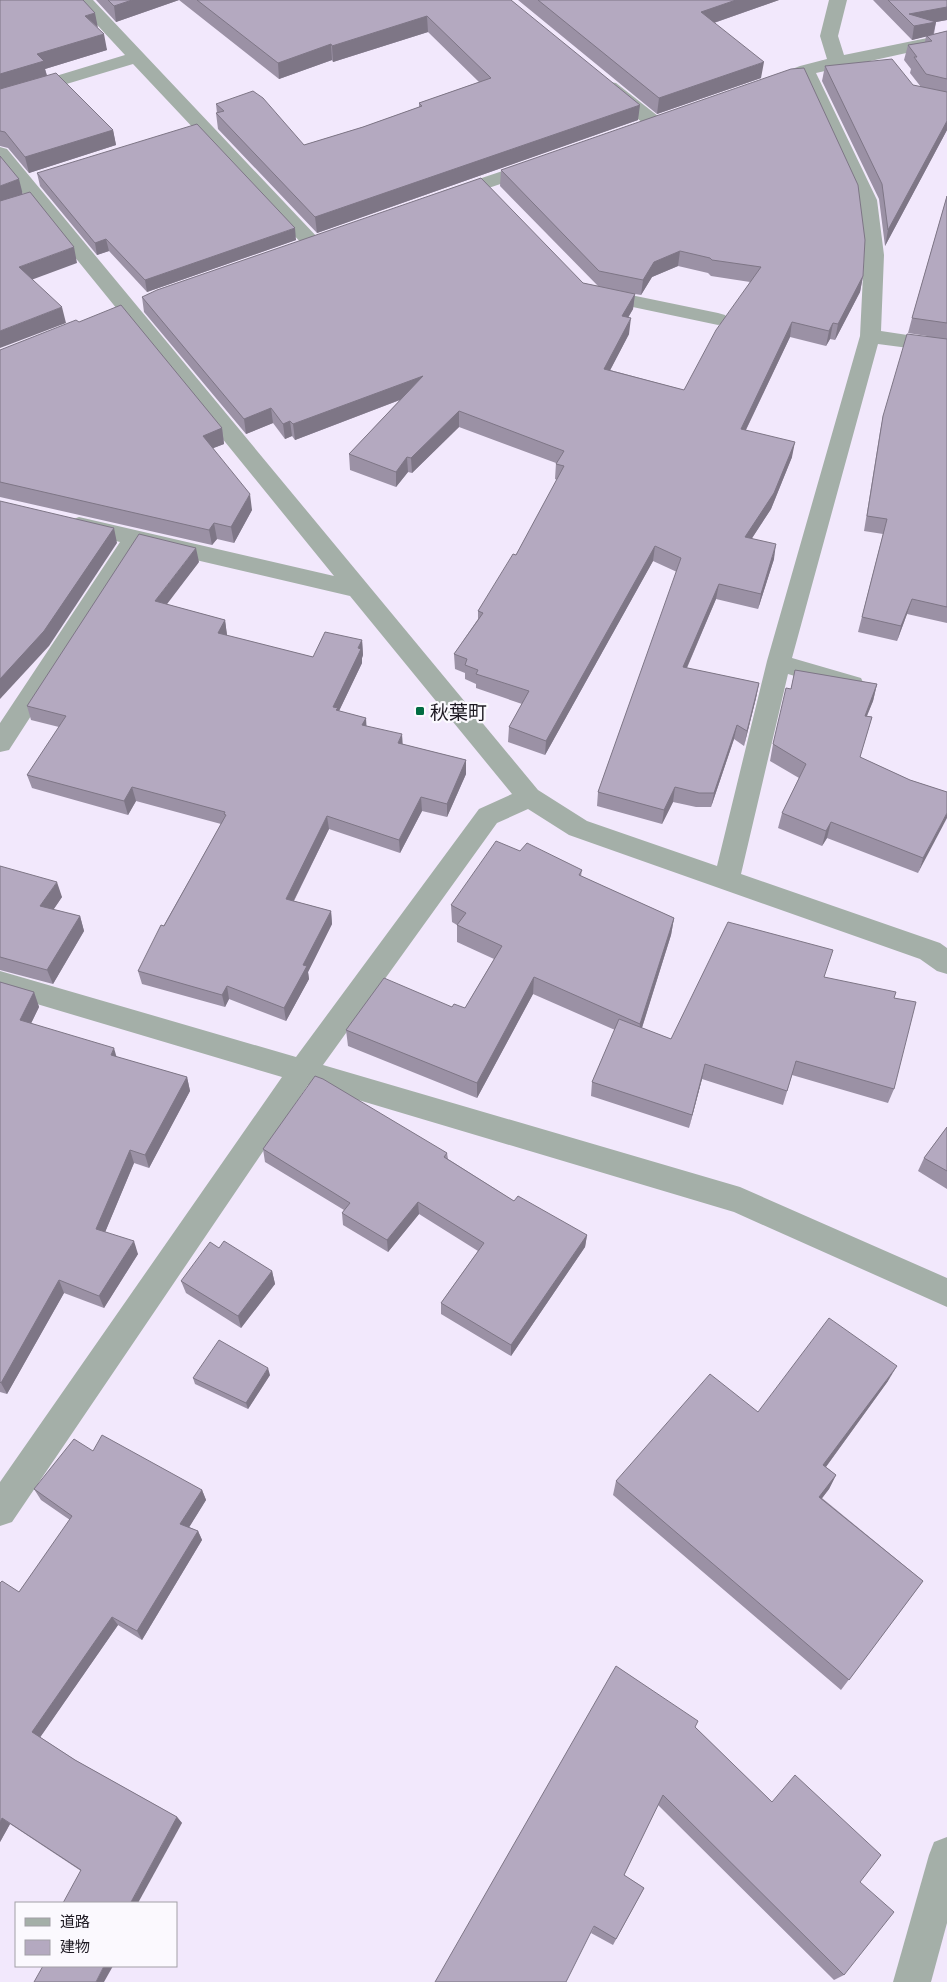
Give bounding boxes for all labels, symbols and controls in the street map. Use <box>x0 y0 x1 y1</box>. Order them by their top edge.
place label: 秋葉町 <box>430 697 487 726</box>
marker: 秋葉町 <box>414 705 426 717</box>
legend <box>15 1902 178 1967</box>
text: 道路 <box>60 1910 90 1933</box>
text: 建物 <box>60 1935 90 1958</box>

